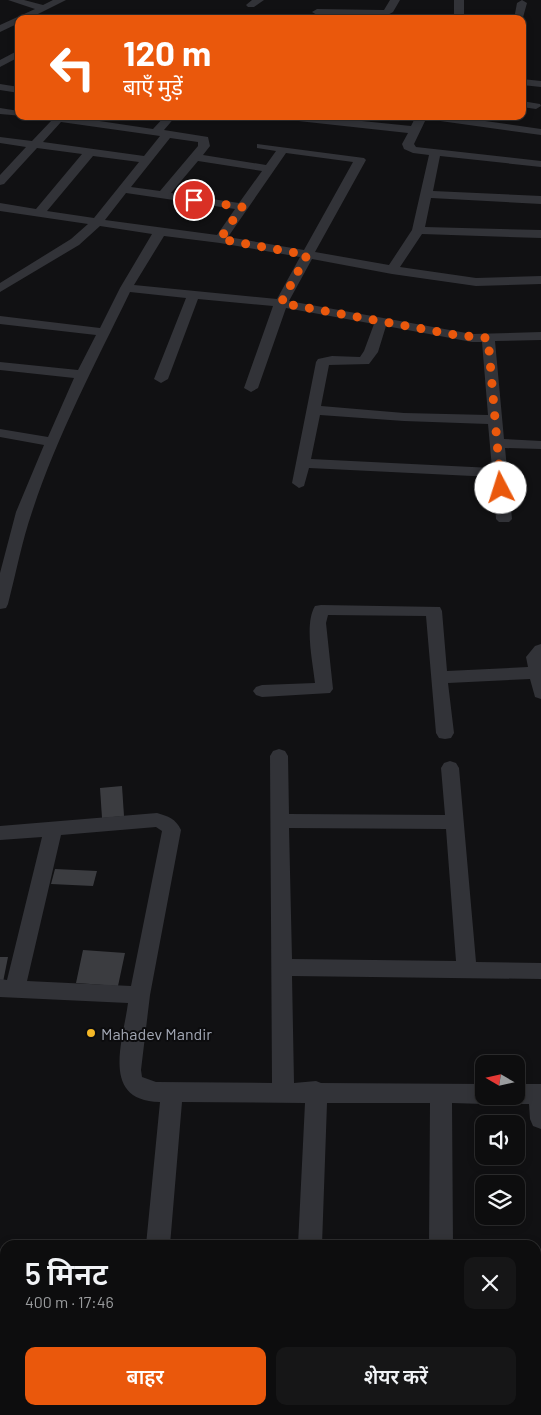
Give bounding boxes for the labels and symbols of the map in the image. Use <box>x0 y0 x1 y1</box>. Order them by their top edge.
pin <box>173 179 215 221</box>
position arrow <box>474 461 526 513</box>
place label: Mahadev Mandir <box>101 1024 212 1043</box>
marker: Mahadev Mandir <box>85 1027 97 1039</box>
north arrow <box>475 1055 525 1105</box>

